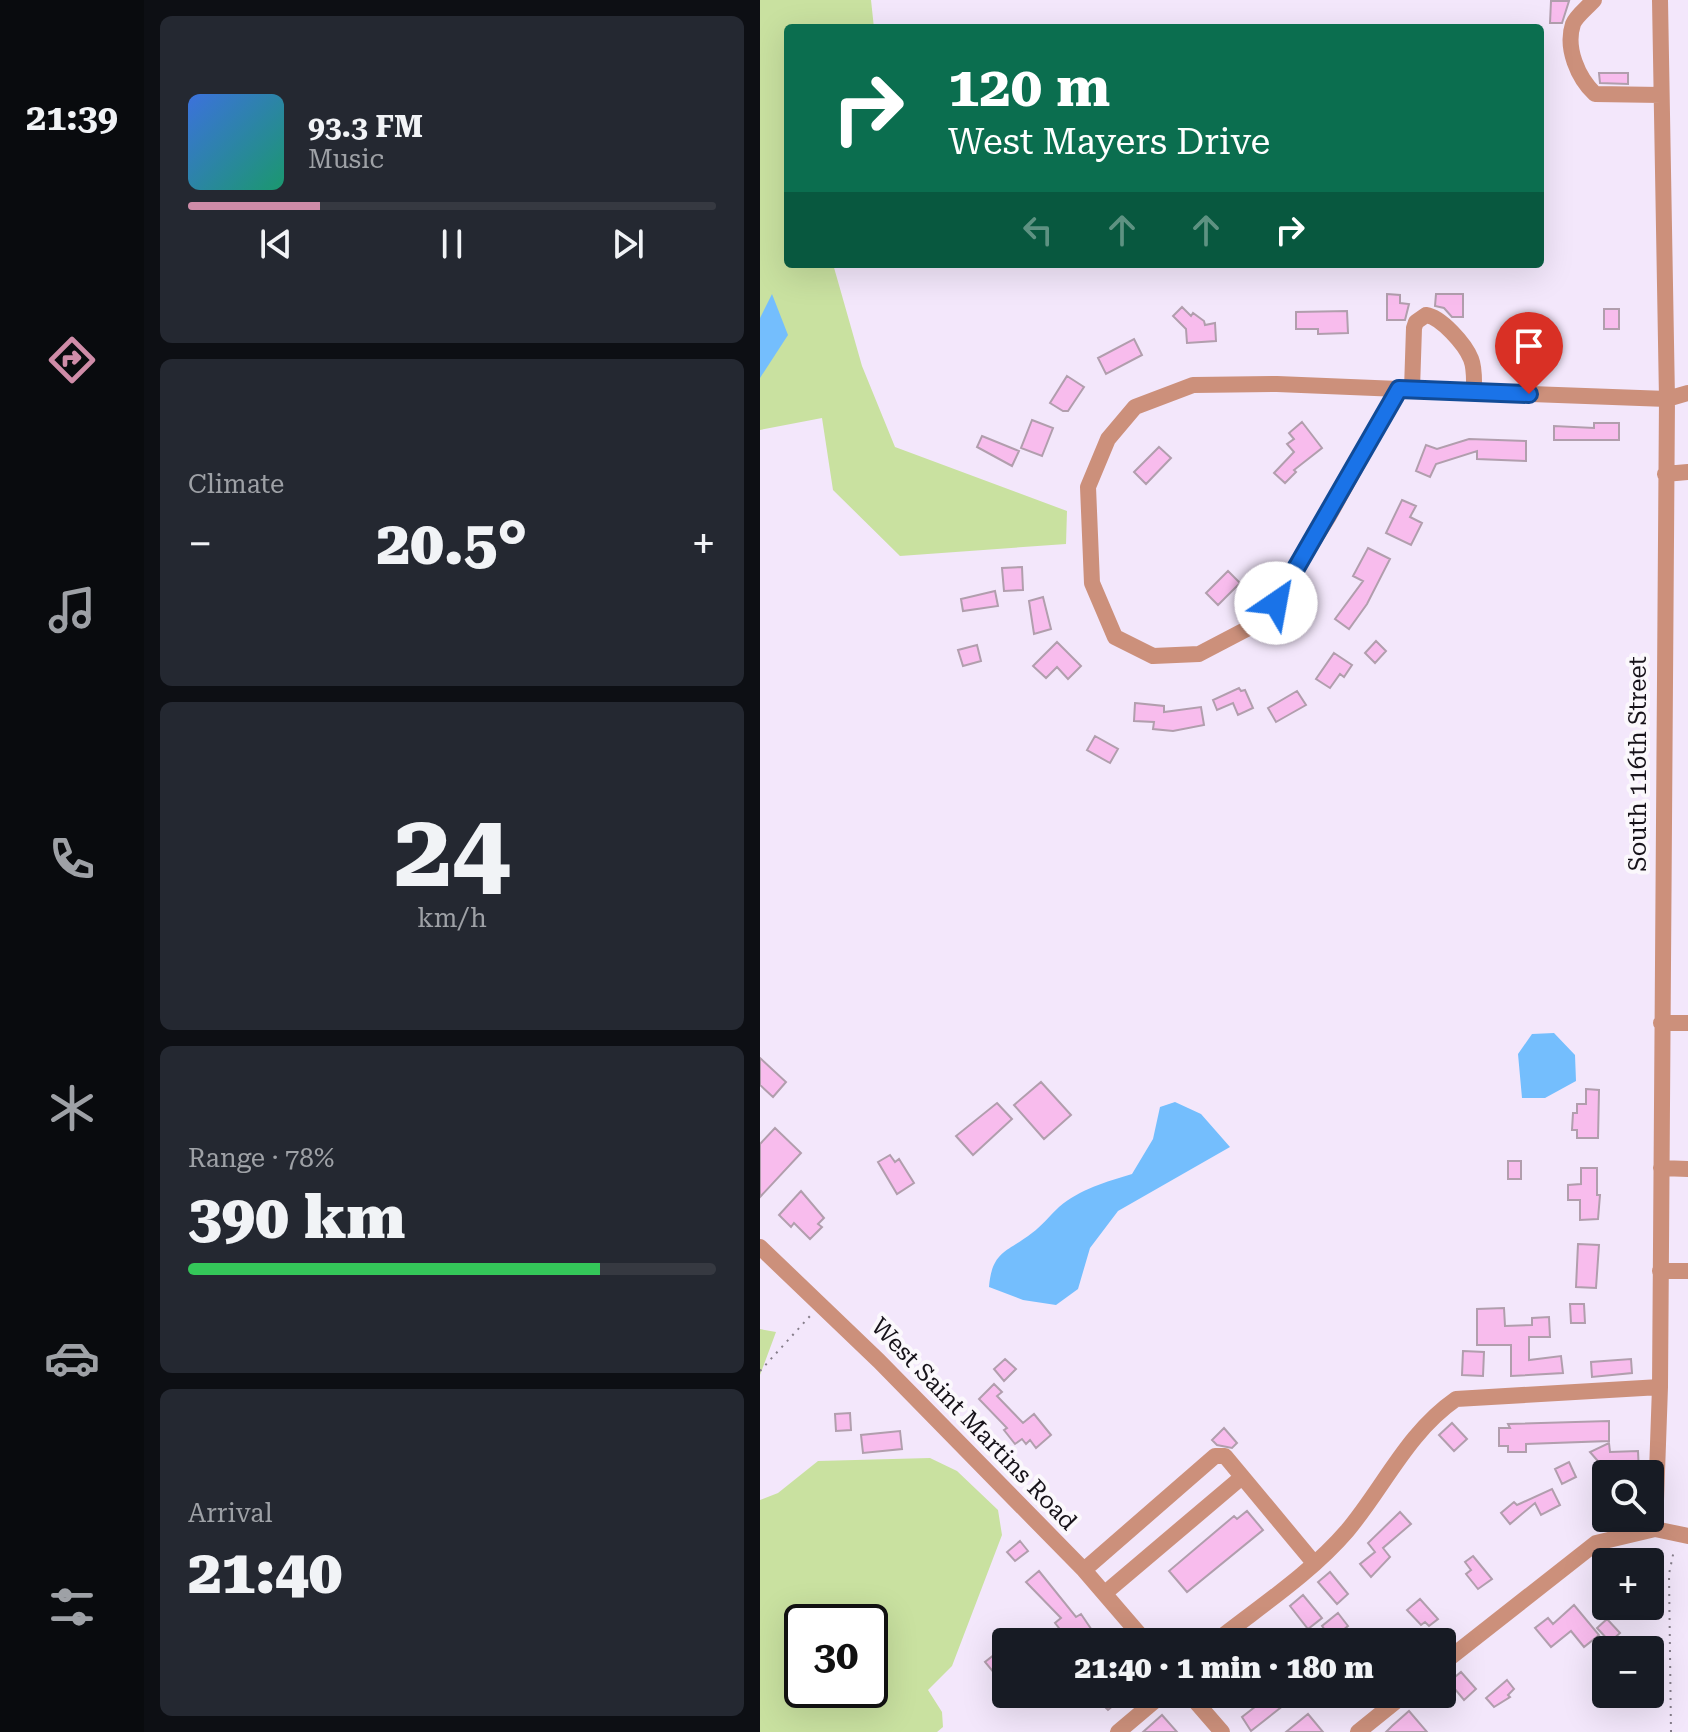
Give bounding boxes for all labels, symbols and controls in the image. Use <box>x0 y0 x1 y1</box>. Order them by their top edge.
text: 120 m <box>948 54 1110 120</box>
icon: right <box>816 56 920 160</box>
text: 21:39 <box>26 97 118 139</box>
text: 93.3 FM <box>308 109 423 144</box>
text: West Mayers Drive <box>948 121 1270 163</box>
text: Music <box>308 144 384 174</box>
icon: left <box>1016 208 1060 252</box>
icon: ahead <box>1100 208 1144 252</box>
icon: ahead <box>1184 208 1228 252</box>
icon: right <box>1268 208 1312 252</box>
icon: previous <box>254 222 298 266</box>
icon: pause <box>430 222 474 266</box>
icon: next <box>606 222 650 266</box>
pin <box>1495 312 1563 394</box>
icon: arrive <box>1507 324 1551 368</box>
icon: directions <box>44 332 100 388</box>
text: Climate <box>188 469 284 499</box>
text: 20.5° <box>377 508 527 579</box>
text: − <box>188 518 213 570</box>
text: + <box>691 518 716 570</box>
position arrow <box>1234 561 1318 645</box>
icon: music <box>44 582 100 638</box>
street label: South 116th Street <box>1624 656 1652 872</box>
text: 24 <box>394 790 510 911</box>
icon: phone <box>44 831 100 887</box>
text: km/h <box>417 903 487 933</box>
icon: climate <box>44 1080 100 1136</box>
text: Range · 78% <box>188 1143 334 1173</box>
text: 390 km <box>188 1182 405 1253</box>
street label: West Saint Martins Road <box>865 1312 1083 1536</box>
icon: car <box>44 1330 100 1386</box>
map controls <box>1592 1460 1664 1708</box>
button: search <box>1592 1460 1664 1532</box>
text: Arrival <box>188 1498 273 1528</box>
text: 21:40 <box>188 1537 342 1608</box>
button: + <box>1592 1548 1664 1620</box>
icon: filters <box>44 1579 100 1635</box>
speed limit sign: 30 <box>784 1604 888 1708</box>
button: − <box>1592 1636 1664 1708</box>
text: 21:40 · 1 min · 180 m <box>1074 1650 1374 1685</box>

